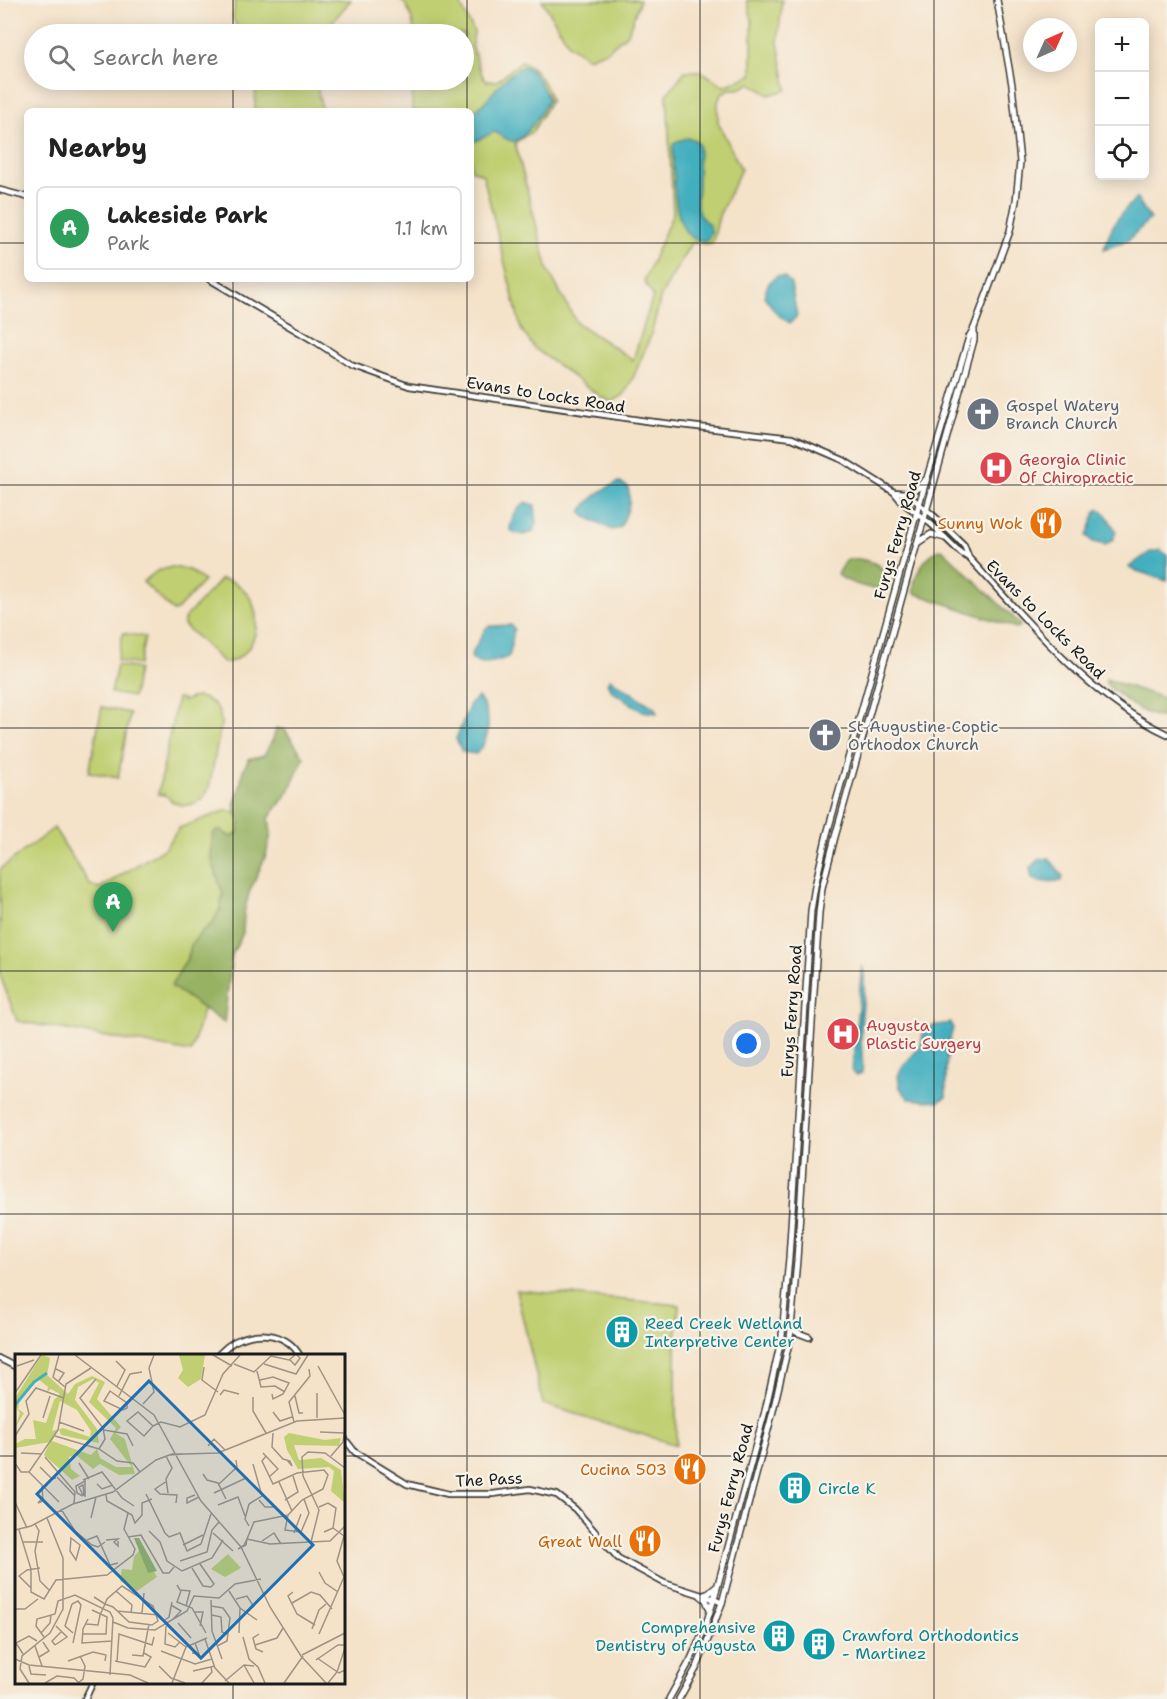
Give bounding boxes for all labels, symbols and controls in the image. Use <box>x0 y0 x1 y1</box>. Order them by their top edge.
north arrow <box>1023 18 1077 72</box>
map controls <box>1095 18 1149 180</box>
button: + <box>1095 18 1149 72</box>
search box <box>24 24 474 90</box>
icon: search <box>45 41 78 74</box>
text: Search here <box>93 43 219 72</box>
button: − <box>1095 72 1149 126</box>
button: locate <box>1095 126 1149 180</box>
text: Nearby <box>48 130 147 165</box>
text: Lakeside Park <box>107 201 268 230</box>
text: A <box>62 215 77 241</box>
text: 1.1 km <box>394 215 448 241</box>
text: Park <box>107 230 150 256</box>
street label: Evans to Locks Road <box>465 372 627 417</box>
place label: Gospel Watery Branch Church <box>1006 395 1120 434</box>
church icon: Gospel Watery Branch Church <box>965 396 1001 432</box>
place label: Georgia Clinic Of Chiropractic <box>1019 449 1134 488</box>
hospital icon: Georgia Clinic Of Chiropractic <box>978 450 1014 486</box>
street label: Furys Ferry Road <box>869 468 926 602</box>
restaurant icon: Sunny Wok <box>1028 505 1064 541</box>
place label: Sunny Wok <box>938 513 1023 534</box>
street label: Evans to Locks Road <box>982 555 1110 683</box>
place label: St Augustine Coptic Orthodox Church <box>848 716 999 755</box>
church icon: St Augustine Coptic Orthodox Church <box>807 717 843 753</box>
pin: A <box>94 882 132 932</box>
street label: Furys Ferry Road <box>776 944 807 1078</box>
place label: Augusta Plastic Surgery <box>866 1015 981 1054</box>
hospital icon: Augusta Plastic Surgery <box>825 1016 861 1052</box>
your location <box>732 1029 761 1058</box>
place label: Reed Creek Wetland Interpretive Center <box>645 1313 802 1352</box>
building icon: Reed Creek Wetland Interpretive Center <box>604 1314 640 1350</box>
inset map <box>15 1354 345 1684</box>
street label: Furys Ferry Road <box>703 1421 758 1555</box>
restaurant icon: Cucina 503 <box>672 1451 708 1487</box>
place label: Cucina 503 <box>580 1459 667 1480</box>
street label: The Pass <box>455 1467 523 1492</box>
building icon: Circle K <box>777 1470 813 1506</box>
place label: Circle K <box>818 1478 877 1499</box>
restaurant icon: Great Wall <box>627 1523 663 1559</box>
place label: Great Wall <box>538 1531 622 1552</box>
place label: Comprehensive Dentistry of Augusta <box>595 1617 756 1656</box>
building icon: Comprehensive Dentistry of Augusta <box>761 1618 797 1654</box>
place label: Crawford Orthodontics - Martinez <box>842 1625 1019 1664</box>
building icon: Crawford Orthodontics - Martinez <box>801 1626 837 1662</box>

